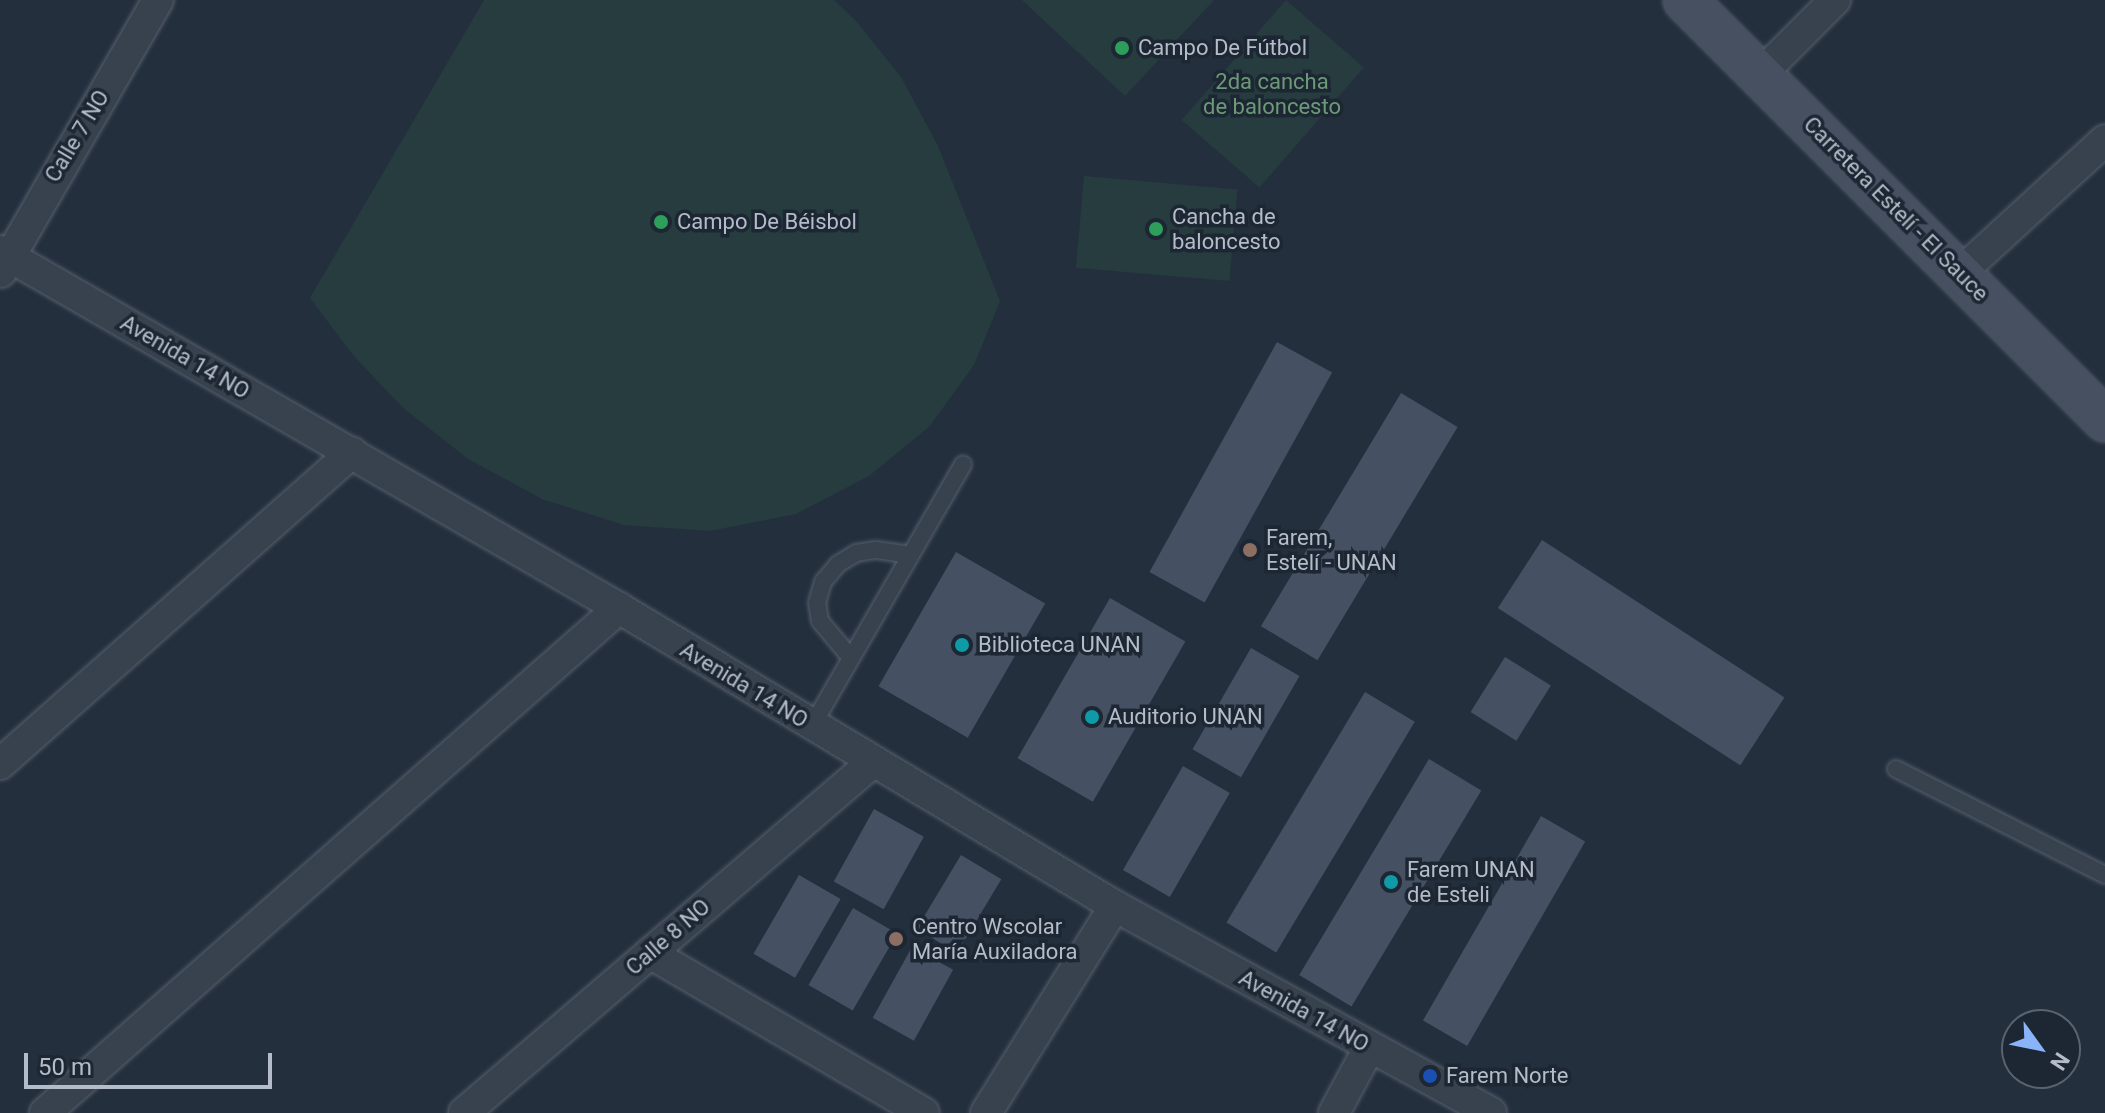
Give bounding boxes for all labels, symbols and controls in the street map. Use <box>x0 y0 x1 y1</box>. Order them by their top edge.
place label: Campo De Fútbol <box>1138 35 1307 61</box>
marker: Campo De Fútbol <box>1113 39 1131 57</box>
park label: 2da cancha de baloncesto <box>1203 68 1341 120</box>
street label: Calle 7 NO <box>39 85 115 187</box>
street label: Carretera Estelí - El Sauce <box>1798 111 1994 307</box>
place label: Cancha de baloncesto <box>1172 203 1280 254</box>
place label: Campo De Béisbol <box>677 209 857 235</box>
marker: Campo De Béisbol <box>652 213 670 231</box>
marker: Cancha de baloncesto <box>1147 220 1165 238</box>
street label: Avenida 14 NO <box>116 309 254 405</box>
place label: Farem, Estelí - UNAN <box>1266 524 1397 576</box>
marker: Farem, Estelí - UNAN <box>1241 541 1259 559</box>
place label: Biblioteca UNAN <box>978 632 1141 658</box>
marker: Biblioteca UNAN <box>953 636 971 654</box>
street label: Avenida 14 NO <box>675 637 813 733</box>
place label: Auditorio UNAN <box>1108 704 1263 730</box>
marker: Auditorio UNAN <box>1083 708 1101 726</box>
place label: Farem UNAN de Esteli <box>1407 856 1535 908</box>
marker: Farem UNAN de Esteli <box>1382 873 1400 891</box>
street label: Calle 8 NO <box>621 893 715 981</box>
place label: Centro Wscolar María Auxiladora <box>912 913 1077 964</box>
marker: Centro Wscolar María Auxiladora <box>887 930 905 948</box>
street label: Avenida 14 NO <box>1234 964 1374 1058</box>
north arrow <box>2001 1009 2081 1089</box>
scale bar <box>28 1037 276 1087</box>
text: N <box>2045 1048 2075 1075</box>
text: 50 m <box>38 1053 92 1081</box>
place label: Farem Norte <box>1446 1063 1569 1089</box>
marker: Farem Norte <box>1421 1067 1439 1085</box>

